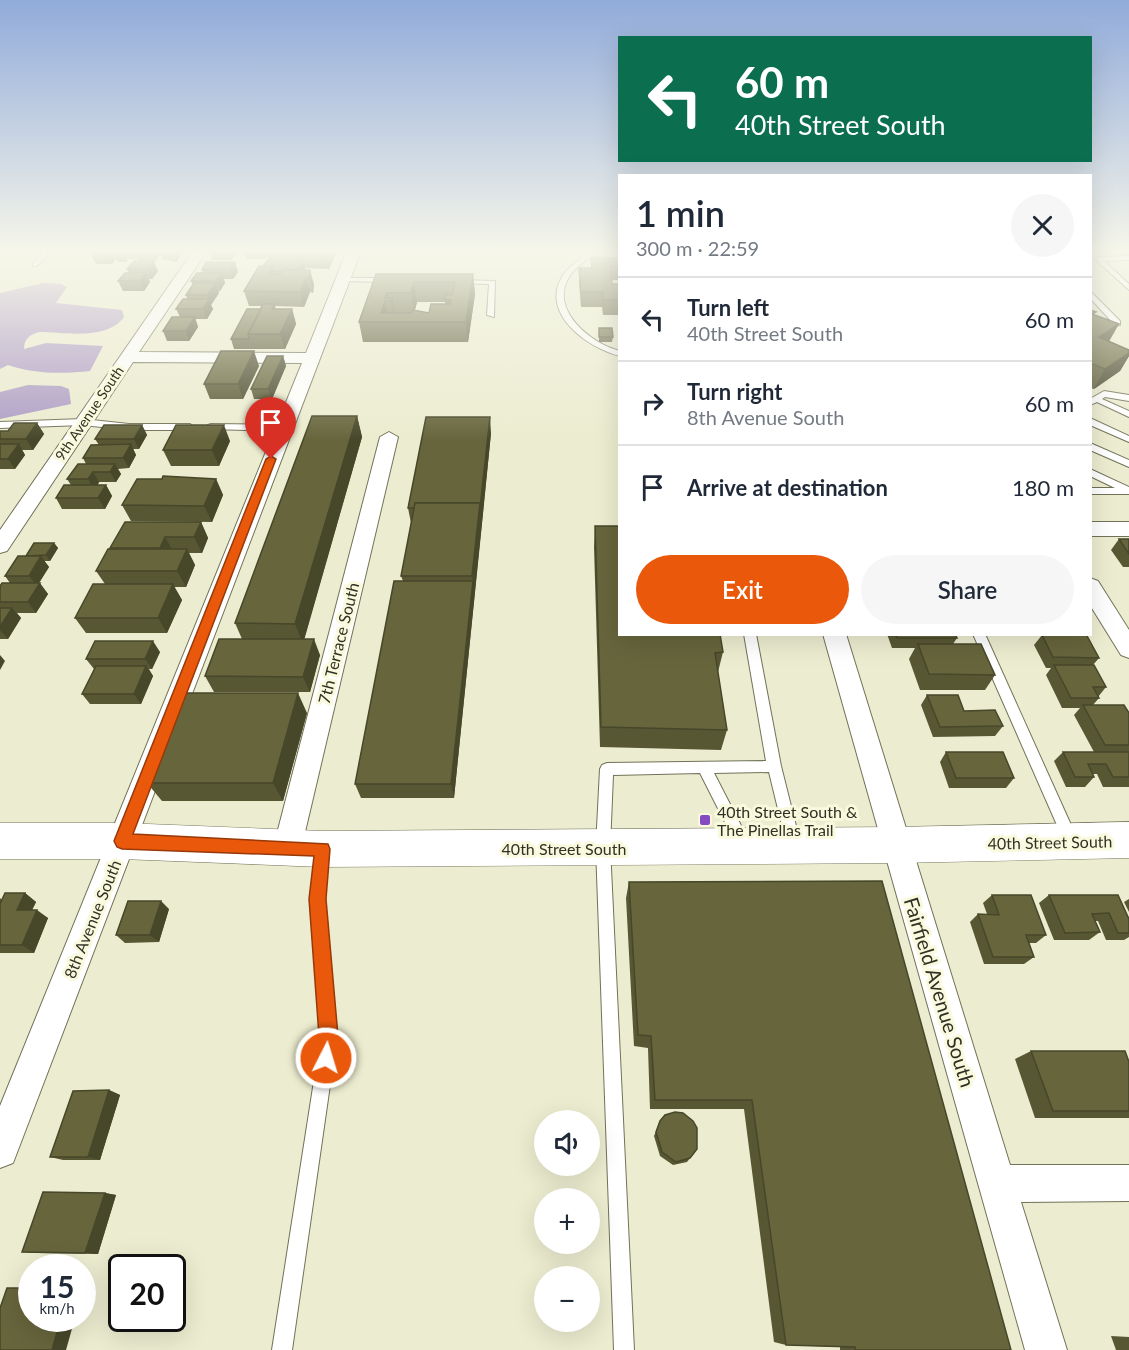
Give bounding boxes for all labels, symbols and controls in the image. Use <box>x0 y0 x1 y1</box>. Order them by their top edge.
text: 60 m <box>735 57 829 107</box>
icon: left <box>636 60 714 138</box>
text: 40th Street South <box>735 108 946 141</box>
text: 1 min <box>636 191 725 235</box>
button: close <box>1011 194 1074 257</box>
text: 300 m · 22:59 <box>636 236 759 260</box>
text: Turn left <box>687 294 769 321</box>
icon: left <box>636 303 669 336</box>
text: 60 m <box>1025 306 1074 333</box>
text: 40th Street South <box>687 321 843 345</box>
street label: 9th Avenue South <box>51 363 127 463</box>
text: Turn right <box>687 378 782 405</box>
icon: right <box>636 387 669 420</box>
text: 60 m <box>1025 390 1074 417</box>
pin <box>245 397 296 459</box>
text: 8th Avenue South <box>687 405 844 429</box>
icon: arrive <box>254 406 287 439</box>
icon: arrive <box>636 471 669 504</box>
text: Arrive at destination <box>687 474 888 501</box>
text: 180 m <box>1012 474 1074 501</box>
button: Exit <box>636 555 849 624</box>
button: Share <box>861 555 1074 624</box>
street label: 7th Terrace South <box>314 580 362 706</box>
place label: 40th Street South & The Pinellas Trail <box>717 802 858 839</box>
marker: 40th Street South & The Pinellas Trail <box>698 813 712 827</box>
street label: 40th Street South <box>987 831 1113 853</box>
street label: 40th Street South <box>502 839 626 858</box>
street label: 8th Avenue South <box>60 857 124 981</box>
street label: Fairfield Avenue South <box>900 894 980 1090</box>
position arrow <box>294 1026 358 1090</box>
map controls <box>534 1110 600 1332</box>
button: sound <box>534 1110 600 1176</box>
button: + <box>534 1188 600 1254</box>
speed limit sign: 20 <box>108 1254 186 1332</box>
button: − <box>534 1266 600 1332</box>
text: 15 <box>40 1268 74 1304</box>
text: km/h <box>39 1299 75 1317</box>

